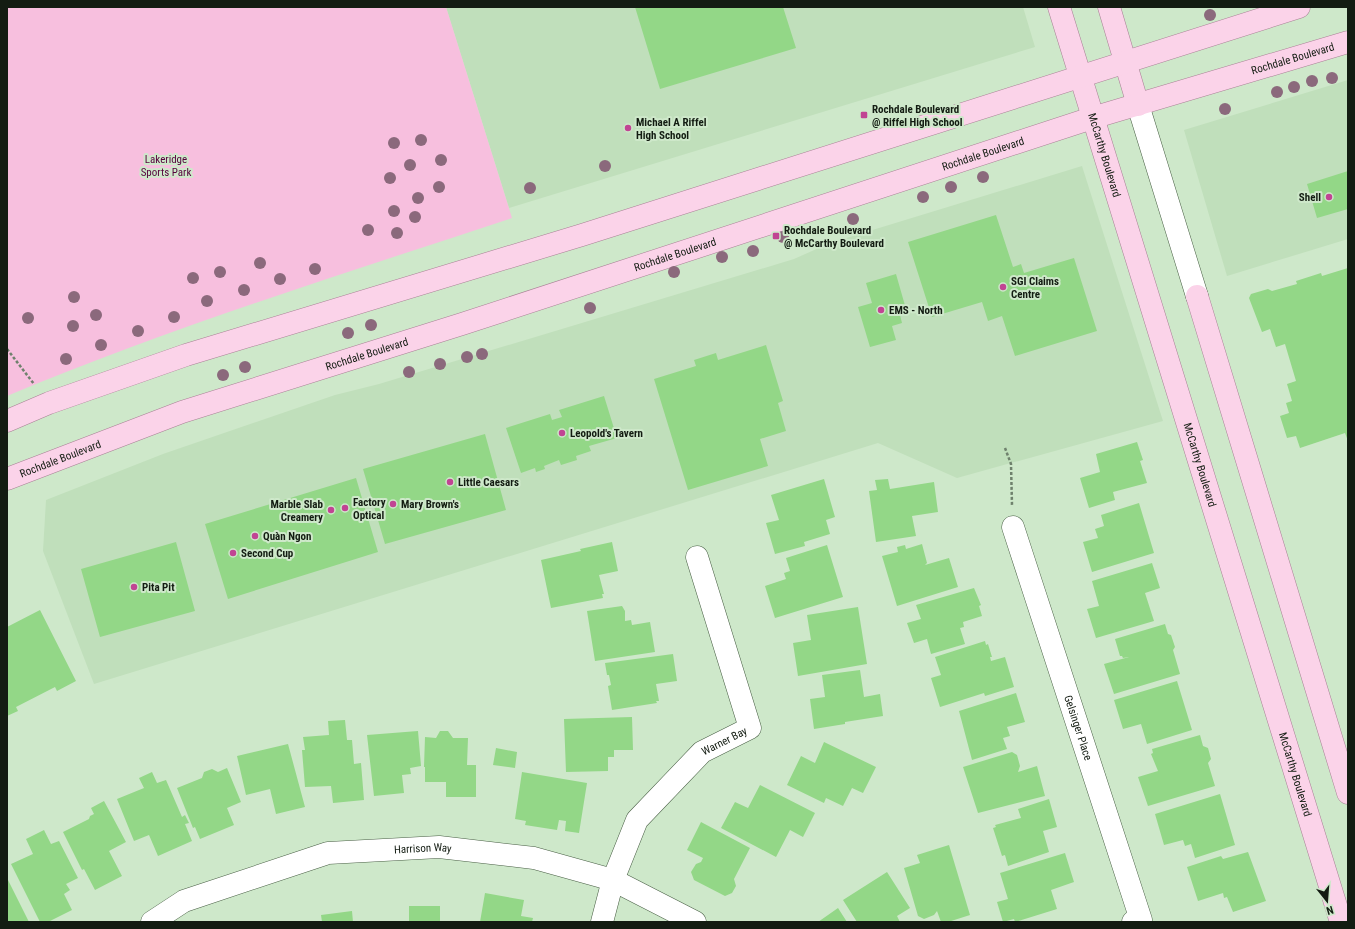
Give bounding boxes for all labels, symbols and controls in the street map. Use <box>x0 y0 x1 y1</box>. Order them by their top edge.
street label: Rochdale Boulevard <box>1250 40 1336 77</box>
place label: Rochdale Boulevard @ Riffel High School <box>872 103 963 129</box>
marker: Rochdale Boulevard @ Riffel High School <box>859 110 869 120</box>
street label: McCarthy Boulevard <box>1085 112 1123 199</box>
place label: Michael A Riffel High School <box>636 116 707 142</box>
marker: Michael A Riffel High School <box>623 123 633 133</box>
street label: Rochdale Boulevard <box>940 135 1026 174</box>
park label: Lakeridge Sports Park <box>141 153 191 179</box>
place label: Shell <box>1299 191 1321 204</box>
marker: Shell <box>1324 192 1334 202</box>
place label: Rochdale Boulevard @ McCarthy Boulevard <box>784 224 884 250</box>
marker: Rochdale Boulevard @ McCarthy Boulevard <box>771 231 781 241</box>
street label: Rochdale Boulevard <box>632 235 718 274</box>
place label: SGI Claims Centre <box>1011 275 1059 301</box>
marker: SGI Claims Centre <box>998 282 1008 292</box>
place label: EMS - North <box>889 304 943 317</box>
marker: EMS - North <box>876 305 886 315</box>
street label: Rochdale Boulevard <box>324 335 410 374</box>
street label: McCarthy Boulevard <box>1181 421 1219 509</box>
place label: Leopold's Tavern <box>570 427 643 440</box>
marker: Leopold's Tavern <box>557 428 567 438</box>
street label: Rochdale Boulevard <box>18 438 103 481</box>
place label: Little Caesars <box>458 476 519 489</box>
marker: Little Caesars <box>445 477 455 487</box>
place label: Factory Optical <box>353 496 386 522</box>
place label: Marble Slab Creamery <box>270 498 324 524</box>
place label: Mary Brown's <box>401 498 459 511</box>
marker: Mary Brown's <box>388 499 398 509</box>
marker: Factory Optical <box>340 503 350 513</box>
marker: Marble Slab Creamery <box>326 505 336 515</box>
place label: Quàn Ngon <box>263 530 311 543</box>
marker: Quàn Ngon <box>250 531 260 541</box>
place label: Second Cup <box>241 547 294 560</box>
marker: Second Cup <box>228 548 238 558</box>
place label: Pita Pit <box>142 581 175 594</box>
marker: Pita Pit <box>129 582 139 592</box>
street label: Gelsinger Place <box>1061 694 1095 762</box>
street label: Warner Bay <box>700 724 750 758</box>
street label: McCarthy Boulevard <box>1276 731 1314 818</box>
street label: Harrison Way <box>394 841 453 856</box>
north arrow <box>1307 881 1347 921</box>
text: N <box>1324 903 1335 917</box>

